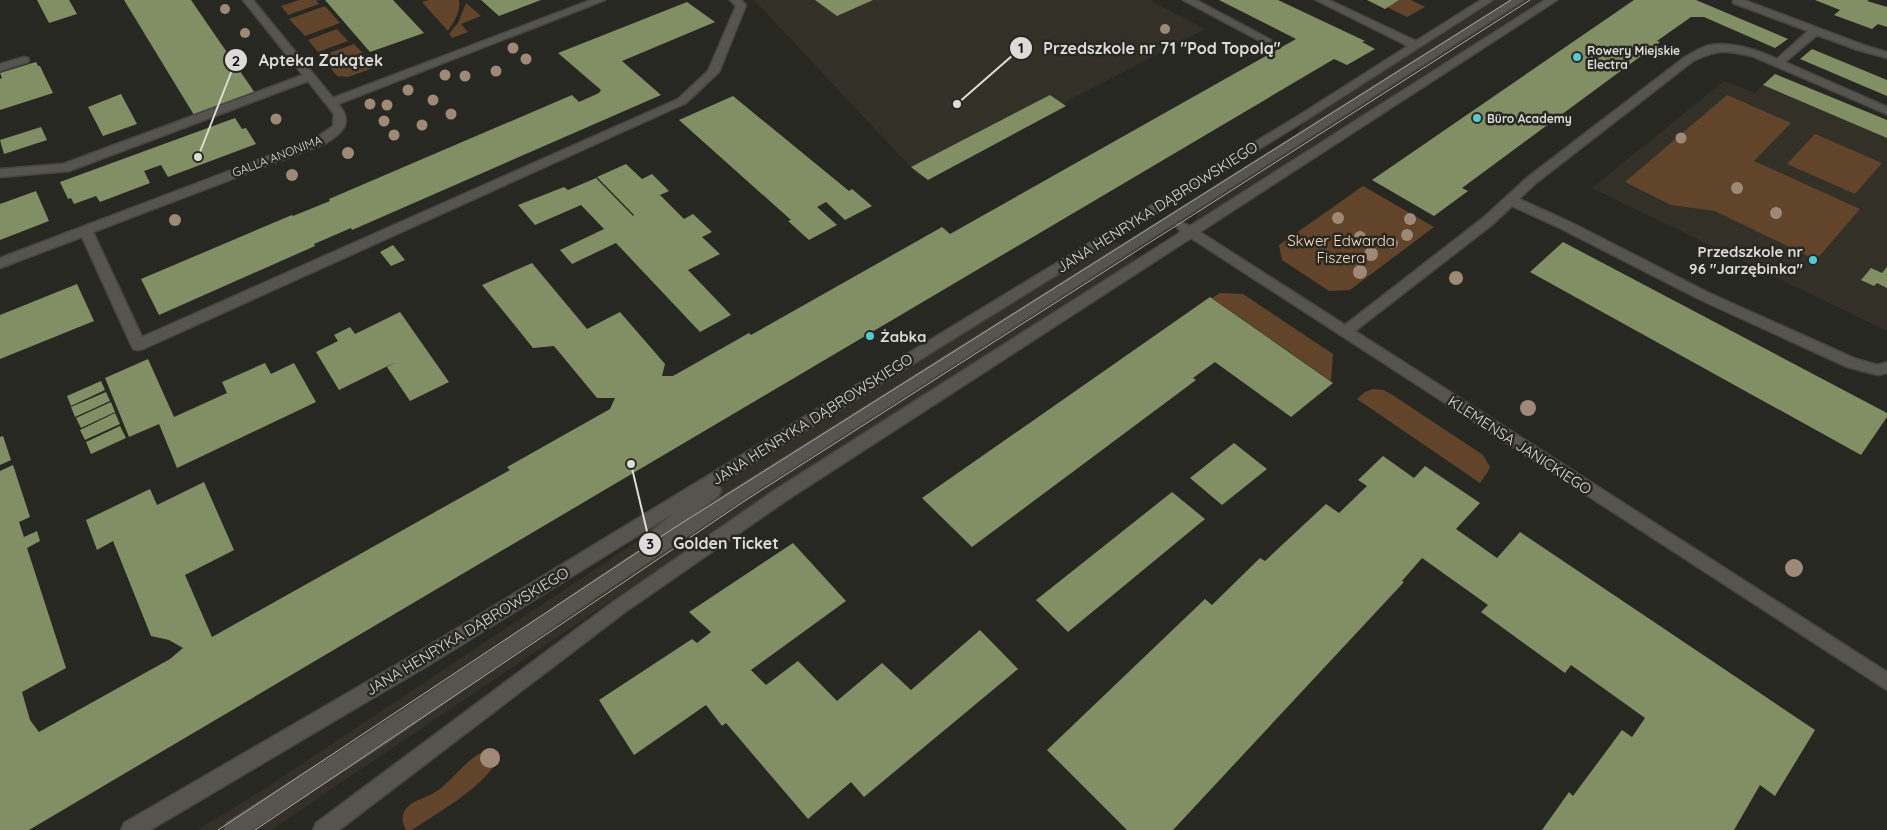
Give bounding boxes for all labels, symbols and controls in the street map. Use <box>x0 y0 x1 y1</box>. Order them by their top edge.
callout: Przedszkole nr 71 "Pod Topolą" <box>1008 33 1291 64</box>
text: 1 <box>1018 38 1024 57</box>
text: Przedszkole nr 71 "Pod Topolą" <box>1043 38 1281 58</box>
place label: Rowery Miejskie Electra <box>1587 43 1680 72</box>
callout: Apteka Zakątek <box>224 45 393 76</box>
text: Apteka Zakątek <box>259 50 383 70</box>
text: 2 <box>232 51 240 70</box>
marker: Rowery Miejskie Electra <box>1571 51 1583 63</box>
place label: Büro Academy <box>1487 111 1572 126</box>
marker: Büro Academy <box>1471 112 1483 124</box>
street label: GALLA ANONIMA <box>230 132 324 180</box>
street label: JANA HENRYKA DĄBROWSKIEGO <box>1053 137 1261 277</box>
park label: Skwer Edwarda Fiszera <box>1287 231 1395 267</box>
place label: Przedszkole nr 96 "Jarzębinka" <box>1689 242 1804 278</box>
marker: Przedszkole nr 96 "Jarzębinka" <box>1807 254 1819 266</box>
place label: Żabka <box>880 327 926 346</box>
marker: Żabka <box>864 330 876 342</box>
street label: JANA HENRYKA DĄBROWSKIEGO <box>708 349 916 489</box>
street label: KLEMENSA JANICKIEGO <box>1445 391 1595 499</box>
callout: Golden Ticket <box>638 528 788 559</box>
text: Golden Ticket <box>673 533 779 553</box>
text: 3 <box>646 534 654 553</box>
street label: JANA HENRYKA DĄBROWSKIEGO <box>362 563 572 699</box>

